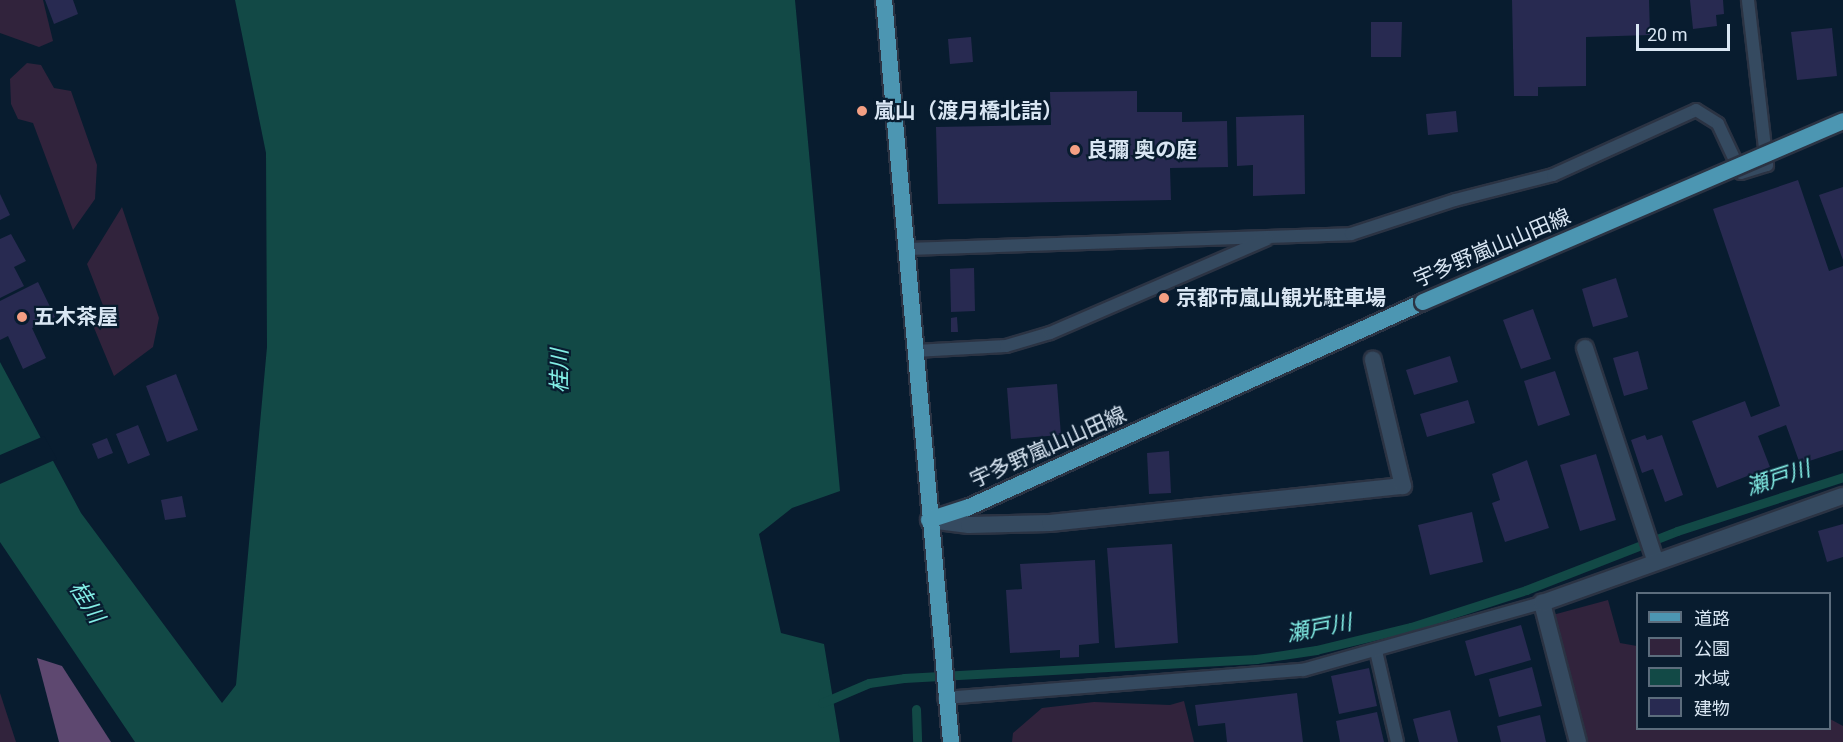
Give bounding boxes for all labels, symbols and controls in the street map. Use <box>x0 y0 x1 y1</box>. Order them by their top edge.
scale bar <box>1639 12 1734 50</box>
text: 20 m <box>1647 24 1687 45</box>
place label: 嵐山（渡月橋北詰） <box>874 98 1063 124</box>
marker: 嵐山（渡月橋北詰） <box>855 104 869 118</box>
place label: 良彌 奥の庭 <box>1087 137 1197 163</box>
marker: 良彌 奥の庭 <box>1068 143 1082 157</box>
street label: 宇多野嵐山山田線 <box>1410 204 1574 292</box>
place label: 京都市嵐山観光駐車場 <box>1176 285 1386 311</box>
marker: 京都市嵐山観光駐車場 <box>1157 291 1171 305</box>
place label: 五木茶屋 <box>34 304 118 330</box>
marker: 五木茶屋 <box>15 310 29 324</box>
water label: 桂川 <box>547 349 573 393</box>
street label: 宇多野嵐山山田線 <box>966 401 1130 493</box>
water label: 瀬戸川 <box>1743 455 1813 501</box>
water label: 桂川 <box>64 576 110 628</box>
legend <box>1636 592 1831 730</box>
text: 道路 <box>1694 608 1730 629</box>
water label: 瀬戸川 <box>1284 609 1354 647</box>
text: 公園 <box>1694 638 1730 659</box>
text: 水域 <box>1694 668 1730 689</box>
text: 建物 <box>1694 698 1730 719</box>

